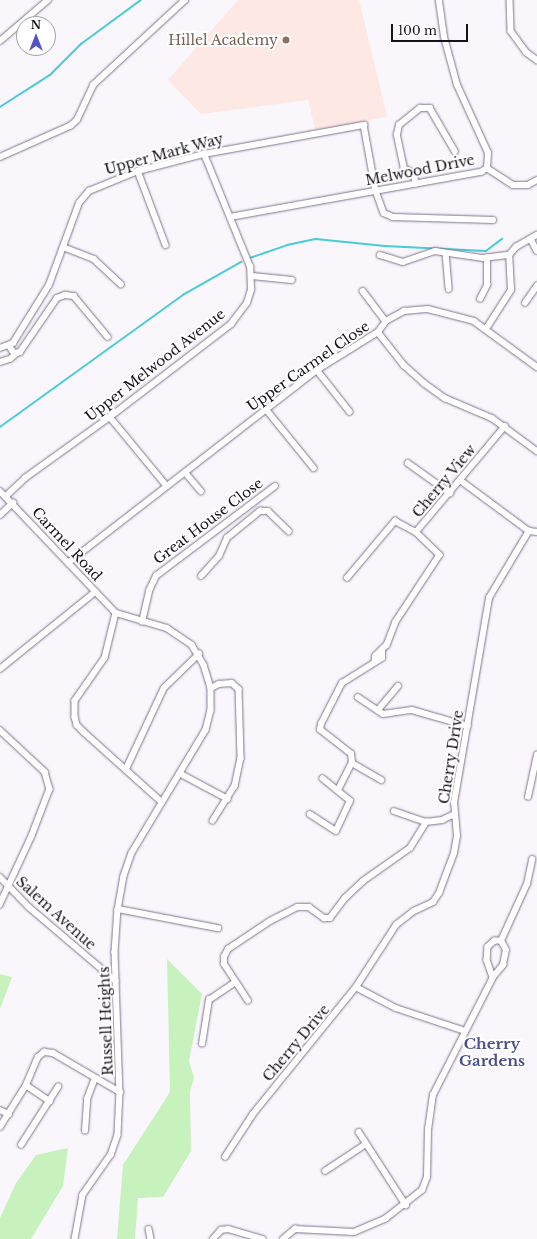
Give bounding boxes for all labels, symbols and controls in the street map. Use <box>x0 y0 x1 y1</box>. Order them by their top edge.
north arrow <box>16 16 56 56</box>
scale bar <box>393 16 470 42</box>
text: N <box>31 18 41 32</box>
text: 100 m <box>398 23 437 38</box>
place label: Hillel Academy <box>168 32 278 48</box>
marker: Hillel Academy <box>281 35 291 45</box>
street label: Upper Mark Way <box>102 130 226 178</box>
street label: Melwood Drive <box>364 151 476 189</box>
street label: Upper Melwood Avenue <box>81 305 229 425</box>
street label: Upper Carmel Close <box>243 317 373 415</box>
street label: Cherry View <box>408 441 480 521</box>
street label: Great House Close <box>150 474 266 568</box>
street label: Carmel Road <box>29 504 105 584</box>
street label: Cherry Drive <box>435 709 467 805</box>
street label: Salem Avenue <box>13 873 99 953</box>
street label: Russell Heights <box>96 966 116 1076</box>
street label: Cherry Drive <box>259 1001 333 1085</box>
district label: Cherry Gardens <box>459 1034 525 1069</box>

